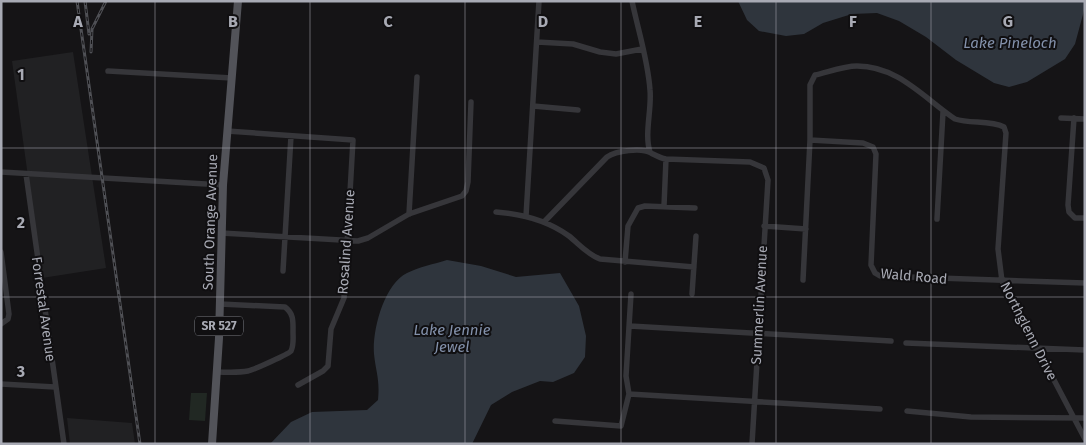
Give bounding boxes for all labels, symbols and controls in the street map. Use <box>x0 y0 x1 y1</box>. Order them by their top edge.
text: A <box>72 12 83 31</box>
text: B <box>228 12 238 31</box>
text: C <box>383 12 393 31</box>
text: D <box>538 12 548 31</box>
text: E <box>694 12 702 31</box>
text: F <box>849 12 857 31</box>
text: G <box>1003 12 1013 31</box>
water label: Lake Pineloch <box>963 34 1057 52</box>
text: 1 <box>17 65 25 84</box>
street label: South Orange Avenue <box>200 154 221 290</box>
street label: Rosalind Avenue <box>334 189 359 295</box>
text: 2 <box>17 213 25 232</box>
street label: Summerlin Avenue <box>748 245 771 365</box>
street label: Forrestal Avenue <box>28 255 59 363</box>
street label: Wald Road <box>880 265 948 288</box>
street label: Northglenn Drive <box>996 279 1061 383</box>
road number: SR 527 <box>195 316 243 336</box>
water label: Lake Jennie Jewel <box>414 321 491 356</box>
text: 3 <box>16 362 25 381</box>

